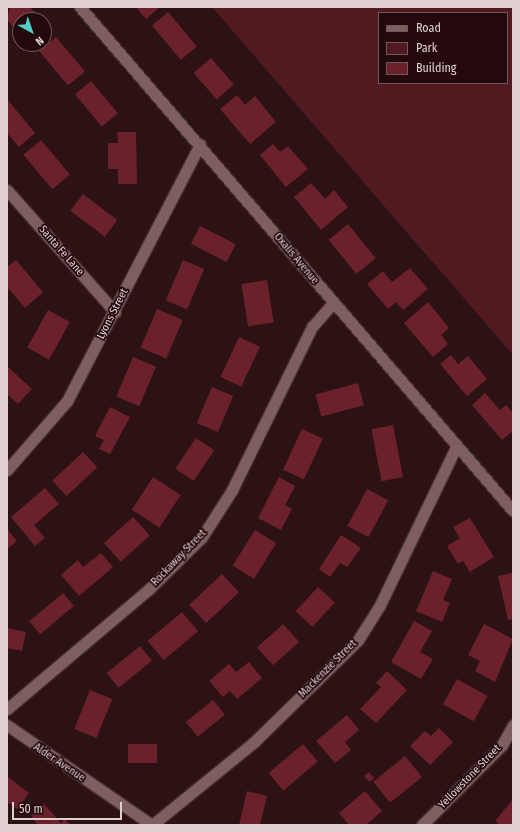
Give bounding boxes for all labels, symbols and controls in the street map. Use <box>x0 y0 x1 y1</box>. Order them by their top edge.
north arrow <box>12 12 52 52</box>
legend <box>378 12 508 84</box>
text: Road <box>416 21 441 35</box>
text: N <box>33 34 46 48</box>
text: Park <box>416 41 437 55</box>
text: Building <box>416 61 456 75</box>
street label: Santa Fe Lane <box>36 223 86 279</box>
street label: Oxalis Avenue <box>271 231 321 287</box>
street label: Lyons Street <box>95 287 131 341</box>
street label: Rockaway Street <box>149 527 209 589</box>
street label: Mackenzie Street <box>296 637 360 701</box>
street label: Alder Avenue <box>31 741 87 785</box>
street label: Yellowstone Street <box>436 742 504 812</box>
scale bar <box>14 794 124 820</box>
text: 50 m <box>19 802 43 816</box>

